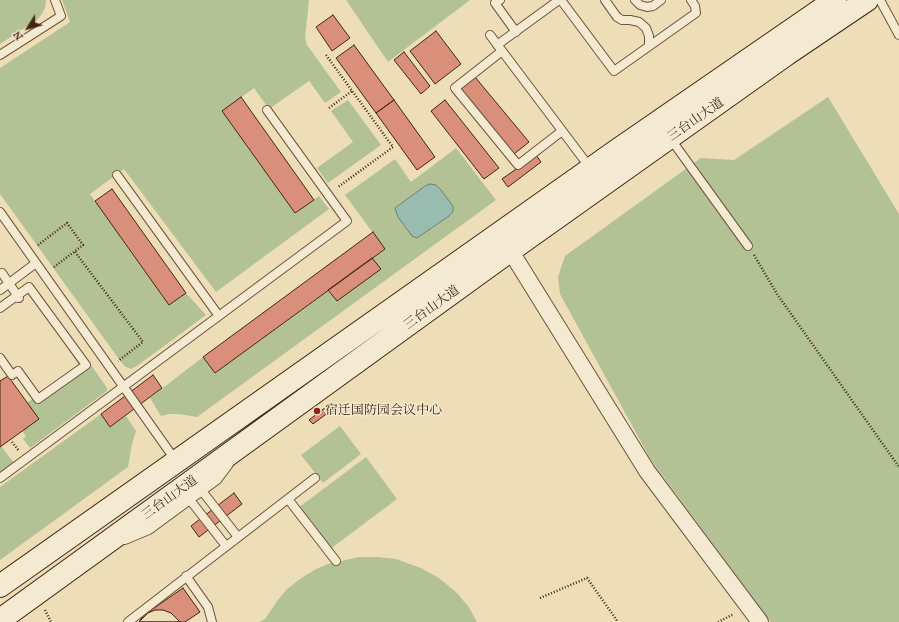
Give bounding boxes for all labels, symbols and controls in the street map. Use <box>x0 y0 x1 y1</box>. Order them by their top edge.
north arrow <box>8 8 48 48</box>
text: N <box>10 28 26 43</box>
street label: 三台山大道 <box>665 95 727 145</box>
street label: 三台山大道 <box>401 283 463 333</box>
place label: 宿迁国防园会议中心 <box>325 403 442 419</box>
marker: 宿迁国防园会议中心 <box>312 406 322 416</box>
street label: 三台山大道 <box>139 473 201 523</box>

